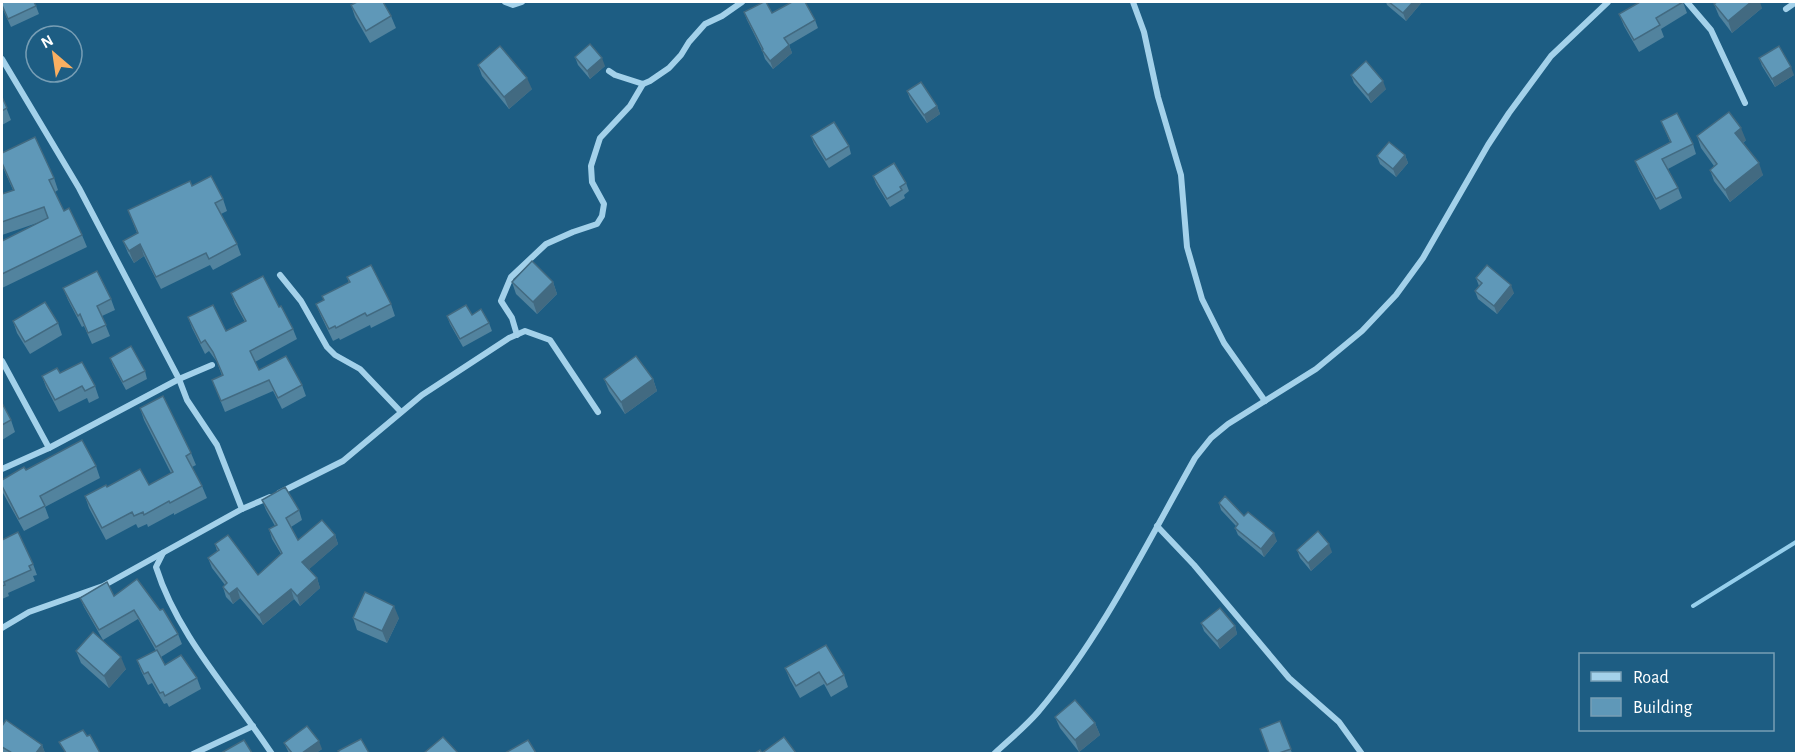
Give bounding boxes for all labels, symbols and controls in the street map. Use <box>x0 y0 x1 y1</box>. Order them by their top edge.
north arrow <box>24 24 84 84</box>
text: N <box>38 32 56 51</box>
legend <box>1579 653 1774 731</box>
text: Road <box>1633 669 1669 687</box>
text: Building <box>1633 699 1693 717</box>

